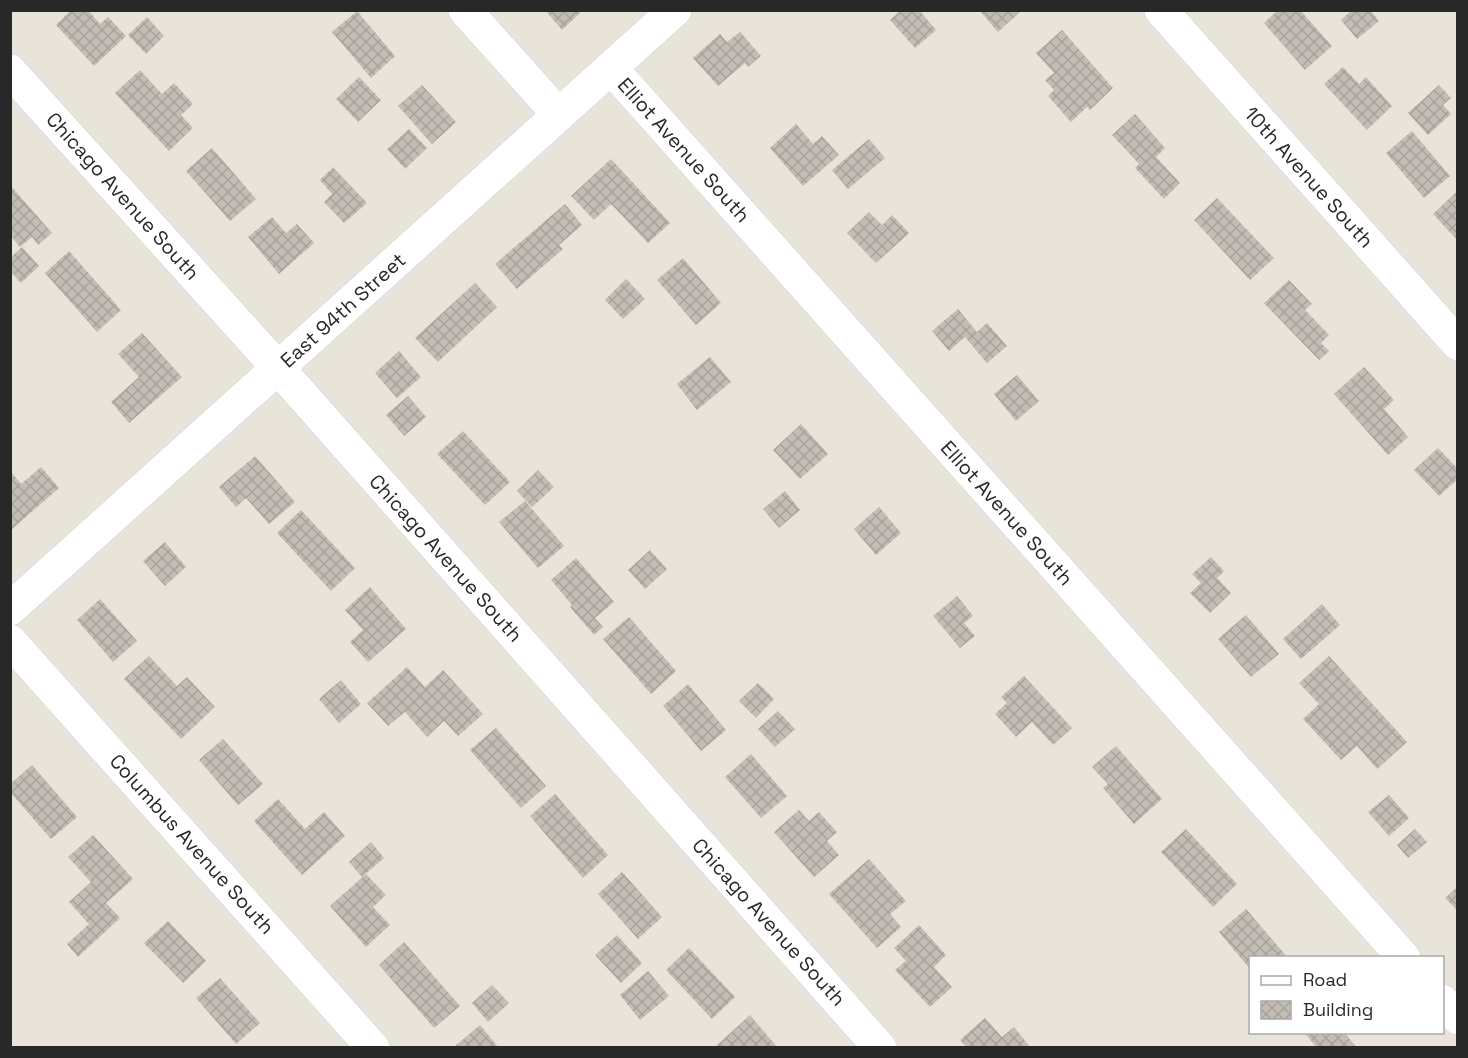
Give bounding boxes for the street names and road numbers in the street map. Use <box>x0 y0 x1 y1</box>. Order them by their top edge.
street label: Elliot Avenue South <box>612 72 756 228</box>
street label: 10th Avenue South <box>1239 101 1379 253</box>
street label: Chicago Avenue South <box>41 107 205 285</box>
street label: East 94th Street <box>275 247 411 373</box>
street label: Elliot Avenue South <box>935 435 1079 591</box>
street label: Chicago Avenue South <box>364 469 528 647</box>
street label: Columbus Avenue South <box>104 748 280 940</box>
street label: Chicago Avenue South <box>687 833 851 1011</box>

